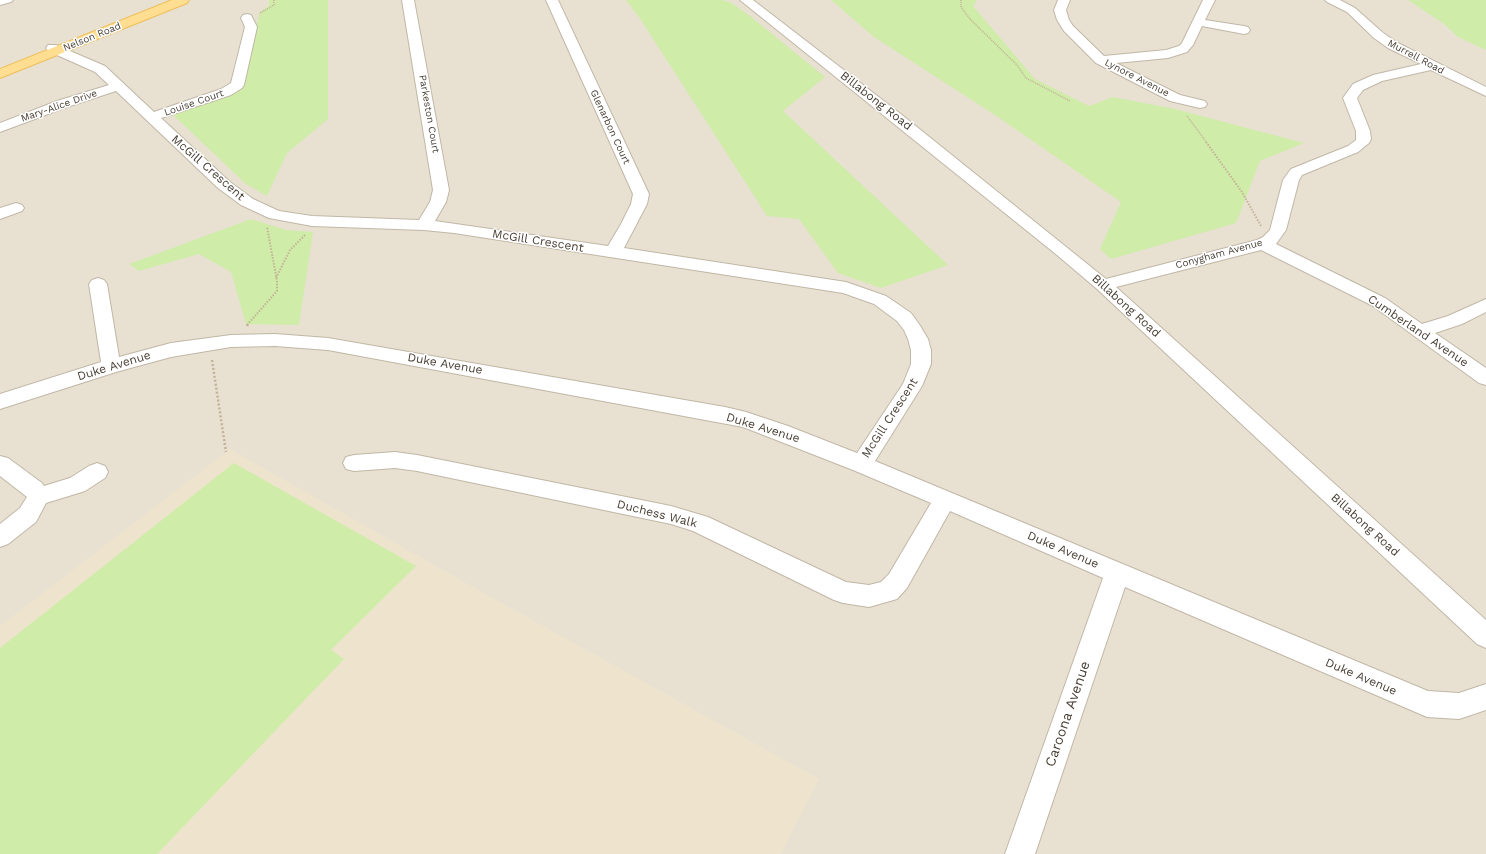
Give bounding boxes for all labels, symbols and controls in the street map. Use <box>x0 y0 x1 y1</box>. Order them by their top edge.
street label: Nelson Road <box>61 20 123 54</box>
street label: Murrell Road <box>1386 37 1446 77</box>
street label: Lynore Avenue <box>1103 57 1171 99</box>
street label: Billabong Road <box>837 69 915 133</box>
street label: Parkeston Court <box>416 74 442 154</box>
street label: Mary-Alice Drive <box>19 87 99 125</box>
street label: Louise Court <box>163 87 225 119</box>
street label: Glenarbon Court <box>587 88 633 166</box>
street label: McGill Crescent <box>168 132 248 204</box>
street label: McGill Crescent <box>491 227 585 255</box>
street label: Conygham Avenue <box>1174 237 1264 271</box>
street label: Billabong Road <box>1089 272 1163 340</box>
street label: Cumberland Avenue <box>1365 292 1471 370</box>
street label: Duke Avenue <box>76 348 152 384</box>
street label: Duke Avenue <box>406 350 484 378</box>
street label: McGill Crescent <box>859 375 921 461</box>
street label: Duke Avenue <box>725 410 801 446</box>
street label: Billabong Road <box>1328 491 1402 559</box>
street label: Duchess Walk <box>615 497 699 531</box>
street label: Duke Avenue <box>1025 529 1101 571</box>
street label: Duke Avenue <box>1323 656 1399 698</box>
street label: Caroona Avenue <box>1042 659 1094 769</box>

